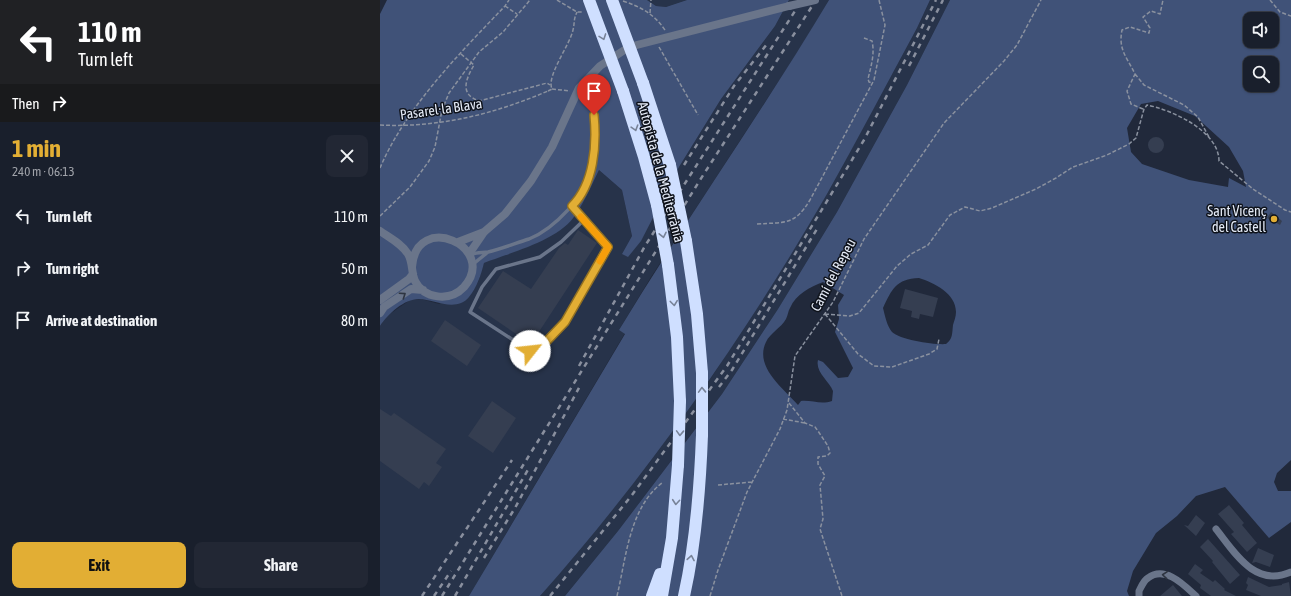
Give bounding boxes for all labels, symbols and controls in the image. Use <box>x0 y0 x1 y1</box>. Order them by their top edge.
map controls <box>1243 12 1279 92</box>
button: sound <box>1243 12 1279 48</box>
icon: left <box>12 16 64 68</box>
text: 110 m <box>78 16 141 48</box>
one-way arrow <box>598 33 606 40</box>
text: Turn left <box>78 49 133 70</box>
button: search <box>1243 56 1279 92</box>
pin <box>577 74 611 115</box>
icon: arrive <box>583 80 605 102</box>
icon: right <box>48 92 70 114</box>
text: Then <box>12 95 40 112</box>
street label: Pasarel·la Blava <box>399 95 483 123</box>
street label: Autopista de la Mediterrània <box>634 100 688 244</box>
one-way arrow <box>630 125 639 132</box>
text: 1 min <box>12 135 61 162</box>
button: close <box>326 135 368 177</box>
text: 240 m · 06:13 <box>12 164 75 179</box>
place label: Sant Vicenç del Castell <box>1207 203 1267 235</box>
icon: left <box>12 205 34 227</box>
text: Turn left <box>46 208 92 225</box>
text: 110 m <box>334 208 368 225</box>
marker: Sant Vicenç del Castell <box>1269 214 1279 224</box>
one-way arrow <box>659 232 667 238</box>
street label: Camí del Repeu <box>807 236 859 314</box>
icon: right <box>12 257 34 279</box>
text: Turn right <box>46 260 99 277</box>
text: 50 m <box>341 260 368 277</box>
one-way arrow <box>398 292 405 299</box>
one-way arrow <box>669 300 678 306</box>
icon: arrive <box>12 309 34 331</box>
text: Arrive at destination <box>46 312 157 329</box>
text: 80 m <box>341 312 368 329</box>
position arrow <box>509 330 551 372</box>
one-way arrow <box>698 387 706 393</box>
one-way arrow <box>676 430 684 436</box>
one-way arrow <box>671 499 680 505</box>
button: Exit <box>12 542 186 588</box>
button: Share <box>194 542 368 588</box>
one-way arrow <box>687 555 695 561</box>
one-way arrow <box>1162 571 1168 580</box>

